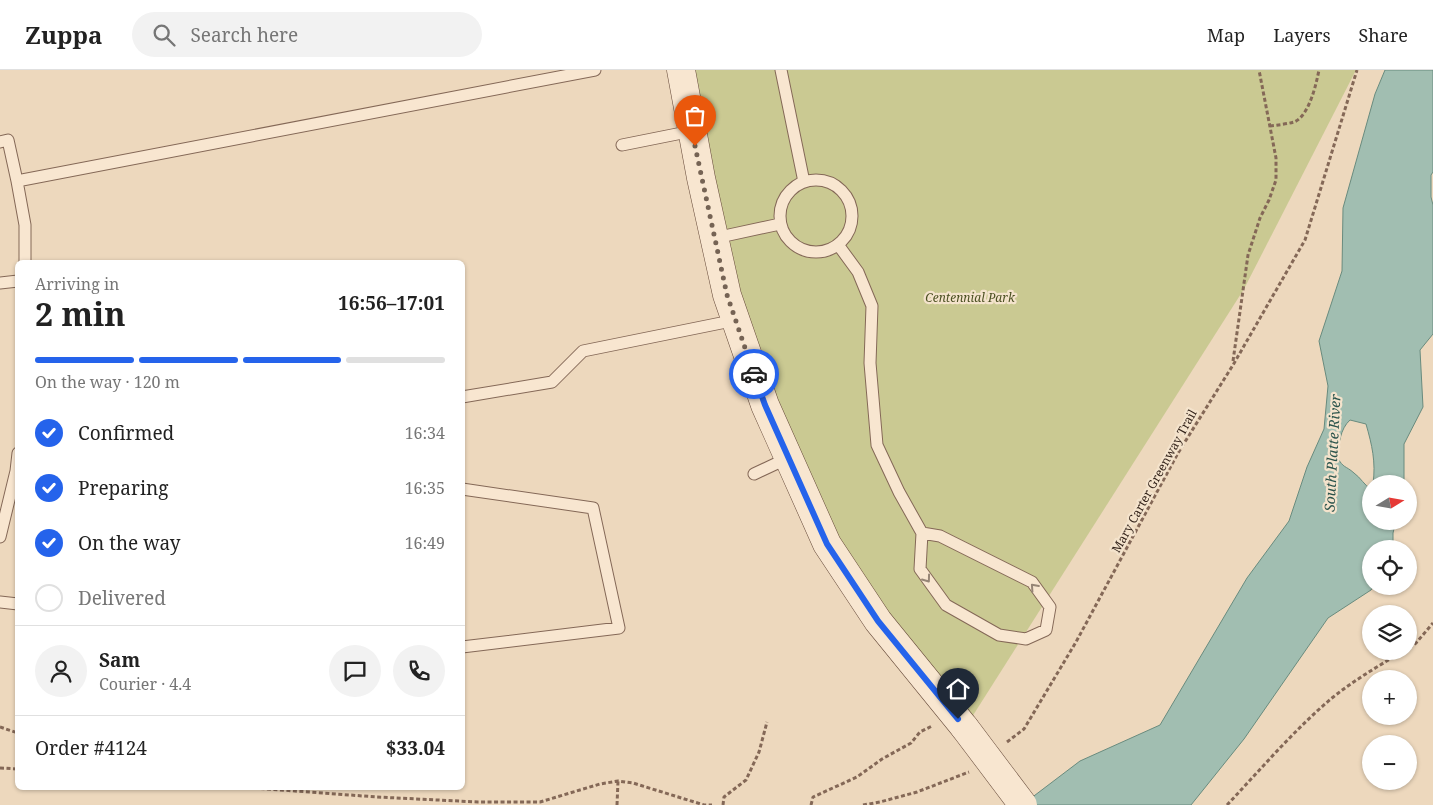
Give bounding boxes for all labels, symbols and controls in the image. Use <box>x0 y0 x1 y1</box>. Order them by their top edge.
search box <box>132 12 482 57</box>
text: Zuppa <box>25 18 102 51</box>
icon: search <box>150 21 178 49</box>
text: Search here <box>190 22 298 48</box>
text: Map <box>1207 23 1245 47</box>
text: Layers <box>1273 23 1331 47</box>
text: Share <box>1359 23 1408 47</box>
pin <box>674 95 716 146</box>
icon: bag <box>681 102 709 130</box>
text: Arriving in <box>35 273 119 295</box>
park label: Centennial Park <box>925 289 1016 306</box>
text: 16:56–17:01 <box>338 290 445 316</box>
text: 2 min <box>35 292 126 335</box>
courier <box>729 349 779 399</box>
icon: car <box>740 360 768 388</box>
text: On the way · 120 m <box>35 371 180 393</box>
water label: South Platte River <box>1319 393 1345 512</box>
street label: Mary Carter Greenway Trail <box>1107 406 1201 556</box>
icon: check <box>35 419 63 447</box>
text: Confirmed <box>78 420 174 446</box>
text: 16:34 <box>405 422 445 444</box>
icon: check <box>35 474 63 502</box>
text: Preparing <box>78 475 168 501</box>
north arrow <box>1362 475 1418 530</box>
map controls <box>1362 475 1417 790</box>
text: 16:35 <box>405 477 445 499</box>
icon: check <box>35 529 63 557</box>
text: On the way <box>78 530 181 556</box>
text: 16:49 <box>405 532 445 554</box>
button: locate <box>1362 540 1417 595</box>
one-way arrow <box>921 573 930 583</box>
one-way arrow <box>1031 584 1040 593</box>
text: Delivered <box>78 585 166 611</box>
button: layers <box>1362 605 1417 660</box>
button: person <box>35 645 87 697</box>
button: chat <box>329 645 381 697</box>
button: phone <box>393 645 445 697</box>
text: Sam <box>99 647 140 673</box>
pin <box>937 668 979 719</box>
button: + <box>1362 670 1417 725</box>
text: Courier · 4.4 <box>99 673 191 695</box>
icon: home <box>944 675 972 703</box>
text: Order #4124 <box>35 735 147 761</box>
text: $33.04 <box>386 735 445 761</box>
button: − <box>1362 735 1417 790</box>

